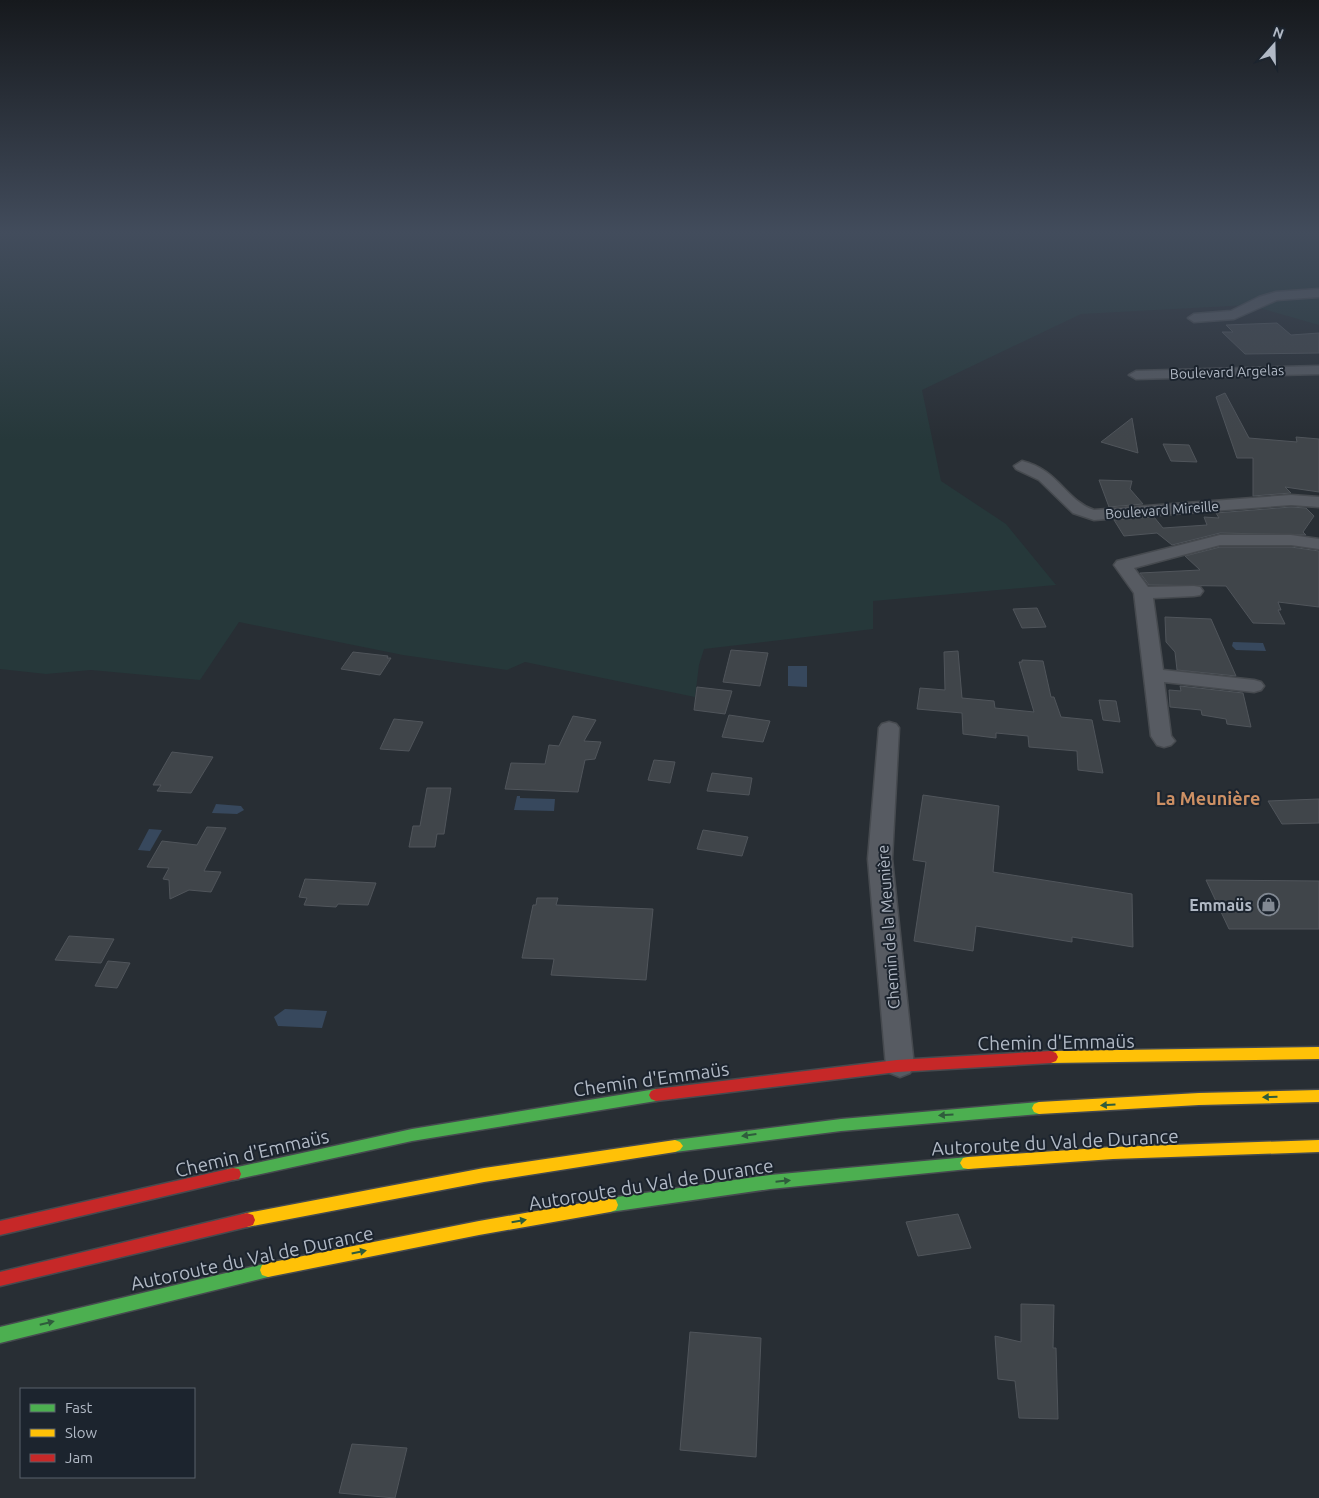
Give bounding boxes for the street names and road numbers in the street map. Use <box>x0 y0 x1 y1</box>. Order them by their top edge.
street label: Boulevard Argelas <box>1170 362 1284 382</box>
street label: Boulevard Mireille <box>1104 498 1220 522</box>
street label: Chemin de la Meunière <box>873 844 903 1010</box>
street label: Chemin d'Emmaüs <box>977 1030 1135 1054</box>
street label: Chemin d'Emmaüs <box>572 1057 730 1101</box>
street label: Chemin d'Emmaüs <box>173 1125 331 1181</box>
street label: Autoroute du Val de Durance <box>931 1125 1179 1159</box>
street label: Autoroute du Val de Durance <box>527 1154 775 1214</box>
street label: Autoroute du Val de Durance <box>129 1222 375 1294</box>

